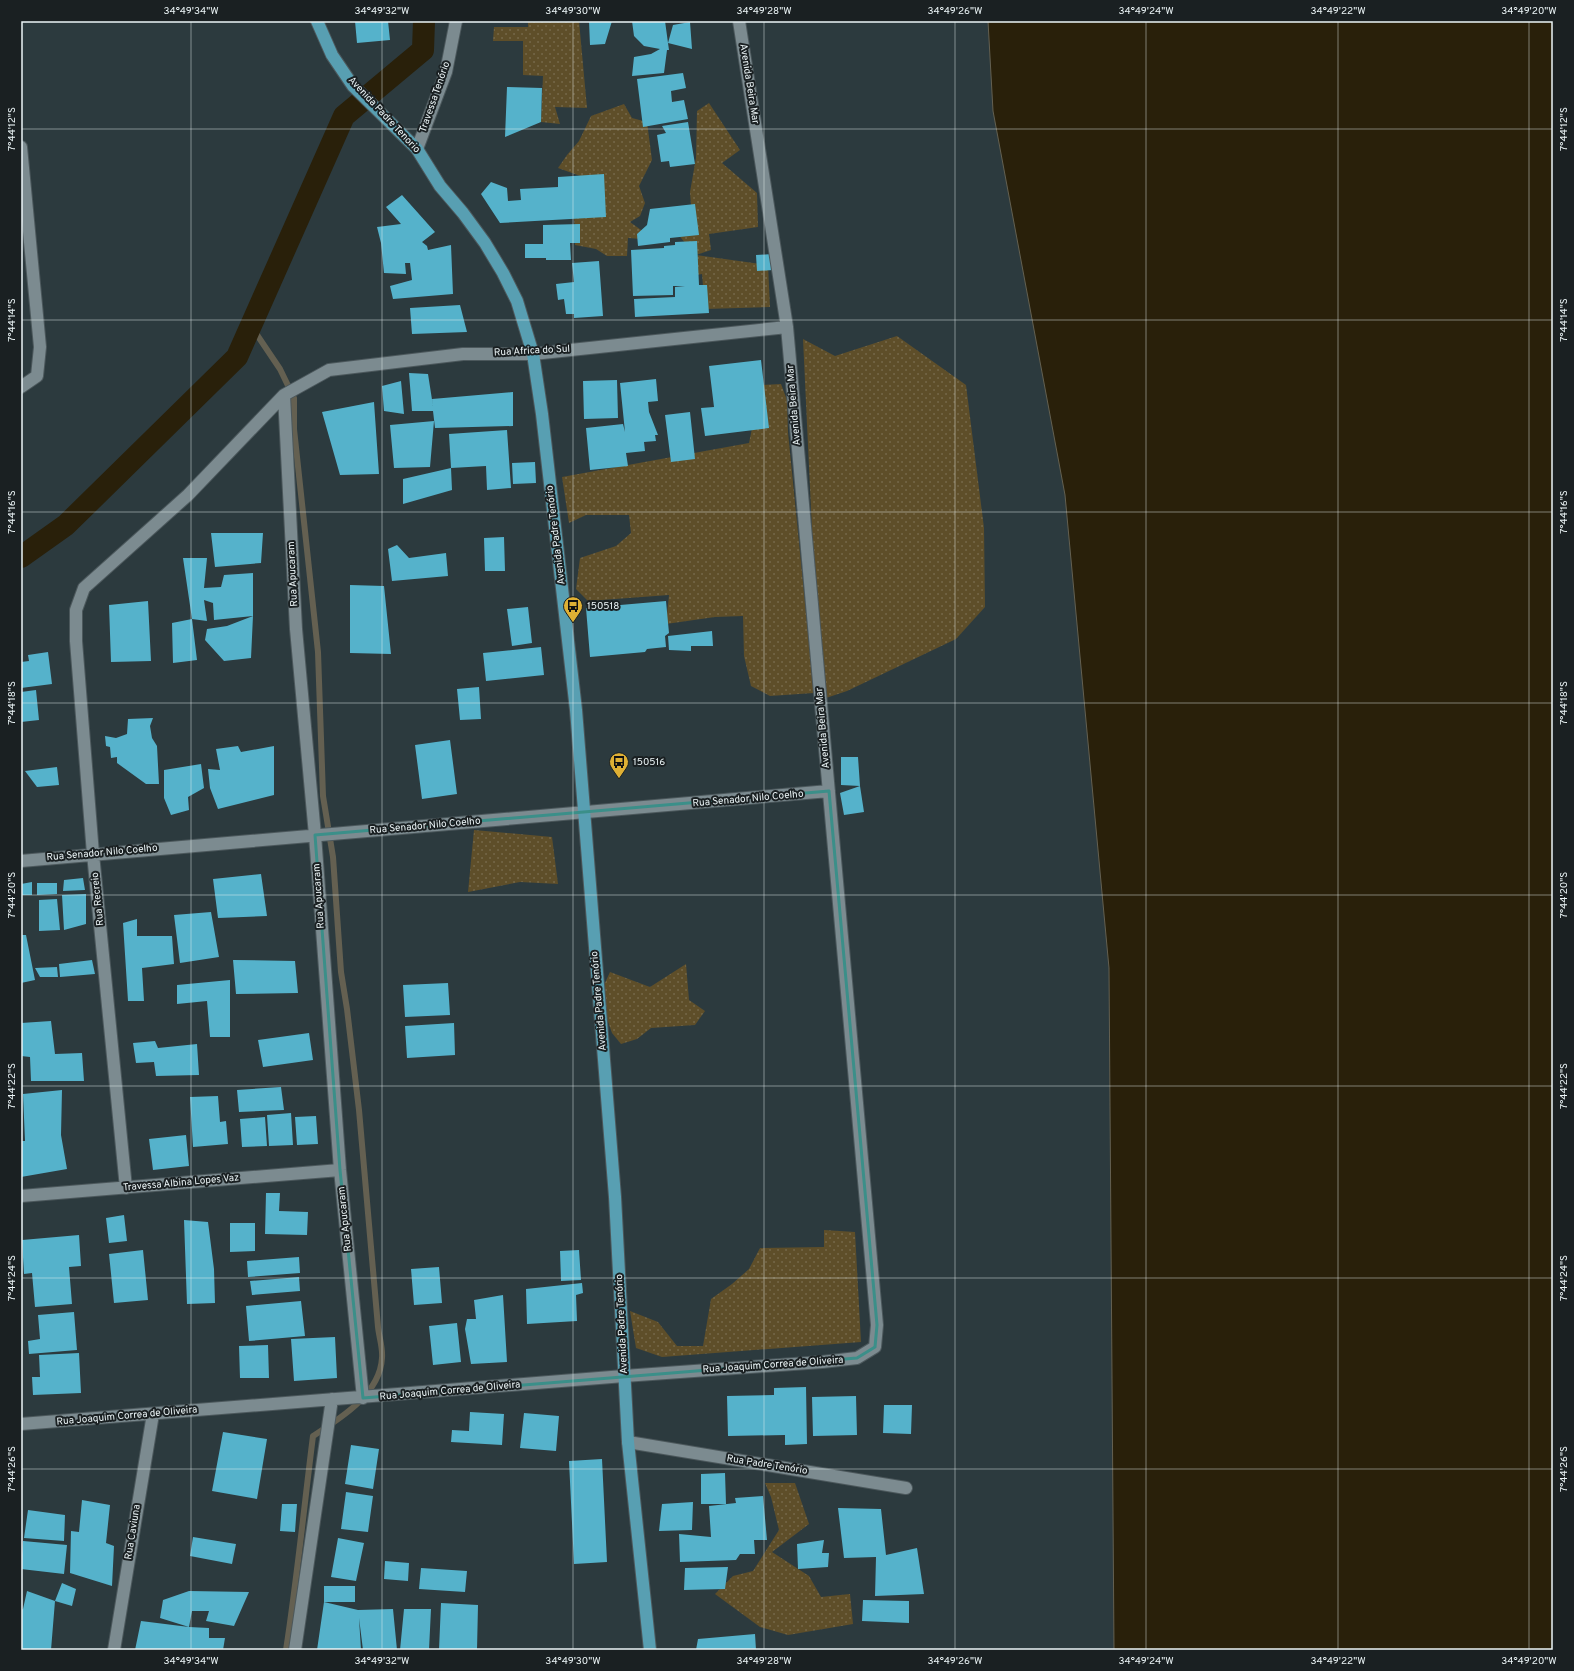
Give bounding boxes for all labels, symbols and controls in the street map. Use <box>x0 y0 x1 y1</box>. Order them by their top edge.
text: 34°49'34"W <box>163 5 219 18</box>
text: 34°49'32"W <box>355 5 409 18</box>
text: 34°49'30"W <box>545 5 601 18</box>
text: 34°49'28"W <box>736 5 792 18</box>
text: 34°49'26"W <box>927 5 983 18</box>
text: 34°49'24"W <box>1118 5 1174 18</box>
text: 34°49'22"W <box>1310 5 1366 18</box>
text: 34°49'20"W <box>1501 5 1557 18</box>
street label: Avenida Beira Mar <box>736 43 762 125</box>
street label: Travessa Tenório <box>417 59 453 134</box>
street label: Avenida Padre Tenorio <box>345 74 423 156</box>
text: 7°44'12"S <box>6 107 19 151</box>
text: 7°44'12"S <box>1558 107 1571 151</box>
text: 7°44'14"S <box>6 298 19 342</box>
text: 7°44'14"S <box>1558 298 1571 342</box>
street label: Rua Africa do Sul <box>494 343 570 359</box>
street label: Avenida Beira Mar <box>784 364 804 446</box>
street label: Avenida Padre Tenório <box>543 484 569 585</box>
text: 7°44'16"S <box>6 490 19 534</box>
text: 7°44'16"S <box>1558 490 1571 534</box>
street label: Rua Apucaram <box>285 541 301 607</box>
bus stop icon: 150518 <box>562 595 584 623</box>
place label: 150518 <box>587 600 619 613</box>
text: 7°44'18"S <box>6 681 19 725</box>
text: 7°44'18"S <box>1558 681 1571 725</box>
street label: Avenida Beira Mar <box>813 687 833 769</box>
bus stop icon: 150516 <box>608 751 630 779</box>
place label: 150516 <box>633 756 665 769</box>
street label: Rua Senador Nilo Coelho <box>692 788 804 810</box>
street label: Rua Senador Nilo Coelho <box>369 815 481 837</box>
street label: Rua Senador Nilo Coelho <box>46 842 158 864</box>
street label: Rua Apucaram <box>310 863 328 929</box>
street label: Rua Recreio <box>89 871 107 927</box>
text: 7°44'20"S <box>6 872 19 918</box>
text: 7°44'20"S <box>1558 872 1571 918</box>
street label: Avenida Padre Tenório <box>588 950 610 1051</box>
text: 7°44'22"S <box>6 1063 19 1109</box>
text: 7°44'22"S <box>1558 1063 1571 1109</box>
street label: Travessa Albina Lopes Vaz <box>122 1171 240 1195</box>
street label: Rua Apucaram <box>335 1186 355 1252</box>
text: 7°44'24"S <box>6 1255 19 1301</box>
text: 7°44'24"S <box>1558 1255 1571 1301</box>
street label: Avenida Padre Tenório <box>613 1273 631 1374</box>
street label: Rua Joaquim Correa de Oliveira <box>702 1354 844 1376</box>
street label: Rua Joaquim Correa de Oliveira <box>379 1378 521 1404</box>
street label: Rua Joaquim Correa de Oliveira <box>56 1403 198 1429</box>
text: 7°44'26"S <box>6 1446 19 1492</box>
text: 7°44'26"S <box>1558 1446 1571 1492</box>
street label: Rua Padre Tenório <box>726 1452 809 1478</box>
street label: Rua Caviuna <box>122 1503 144 1561</box>
text: 34°49'34"W <box>163 1655 219 1668</box>
text: 34°49'32"W <box>355 1655 409 1668</box>
text: 34°49'30"W <box>545 1655 601 1668</box>
text: 34°49'28"W <box>736 1655 792 1668</box>
text: 34°49'26"W <box>927 1655 983 1668</box>
text: 34°49'24"W <box>1118 1655 1174 1668</box>
text: 34°49'22"W <box>1310 1655 1366 1668</box>
text: 34°49'20"W <box>1501 1655 1557 1668</box>

